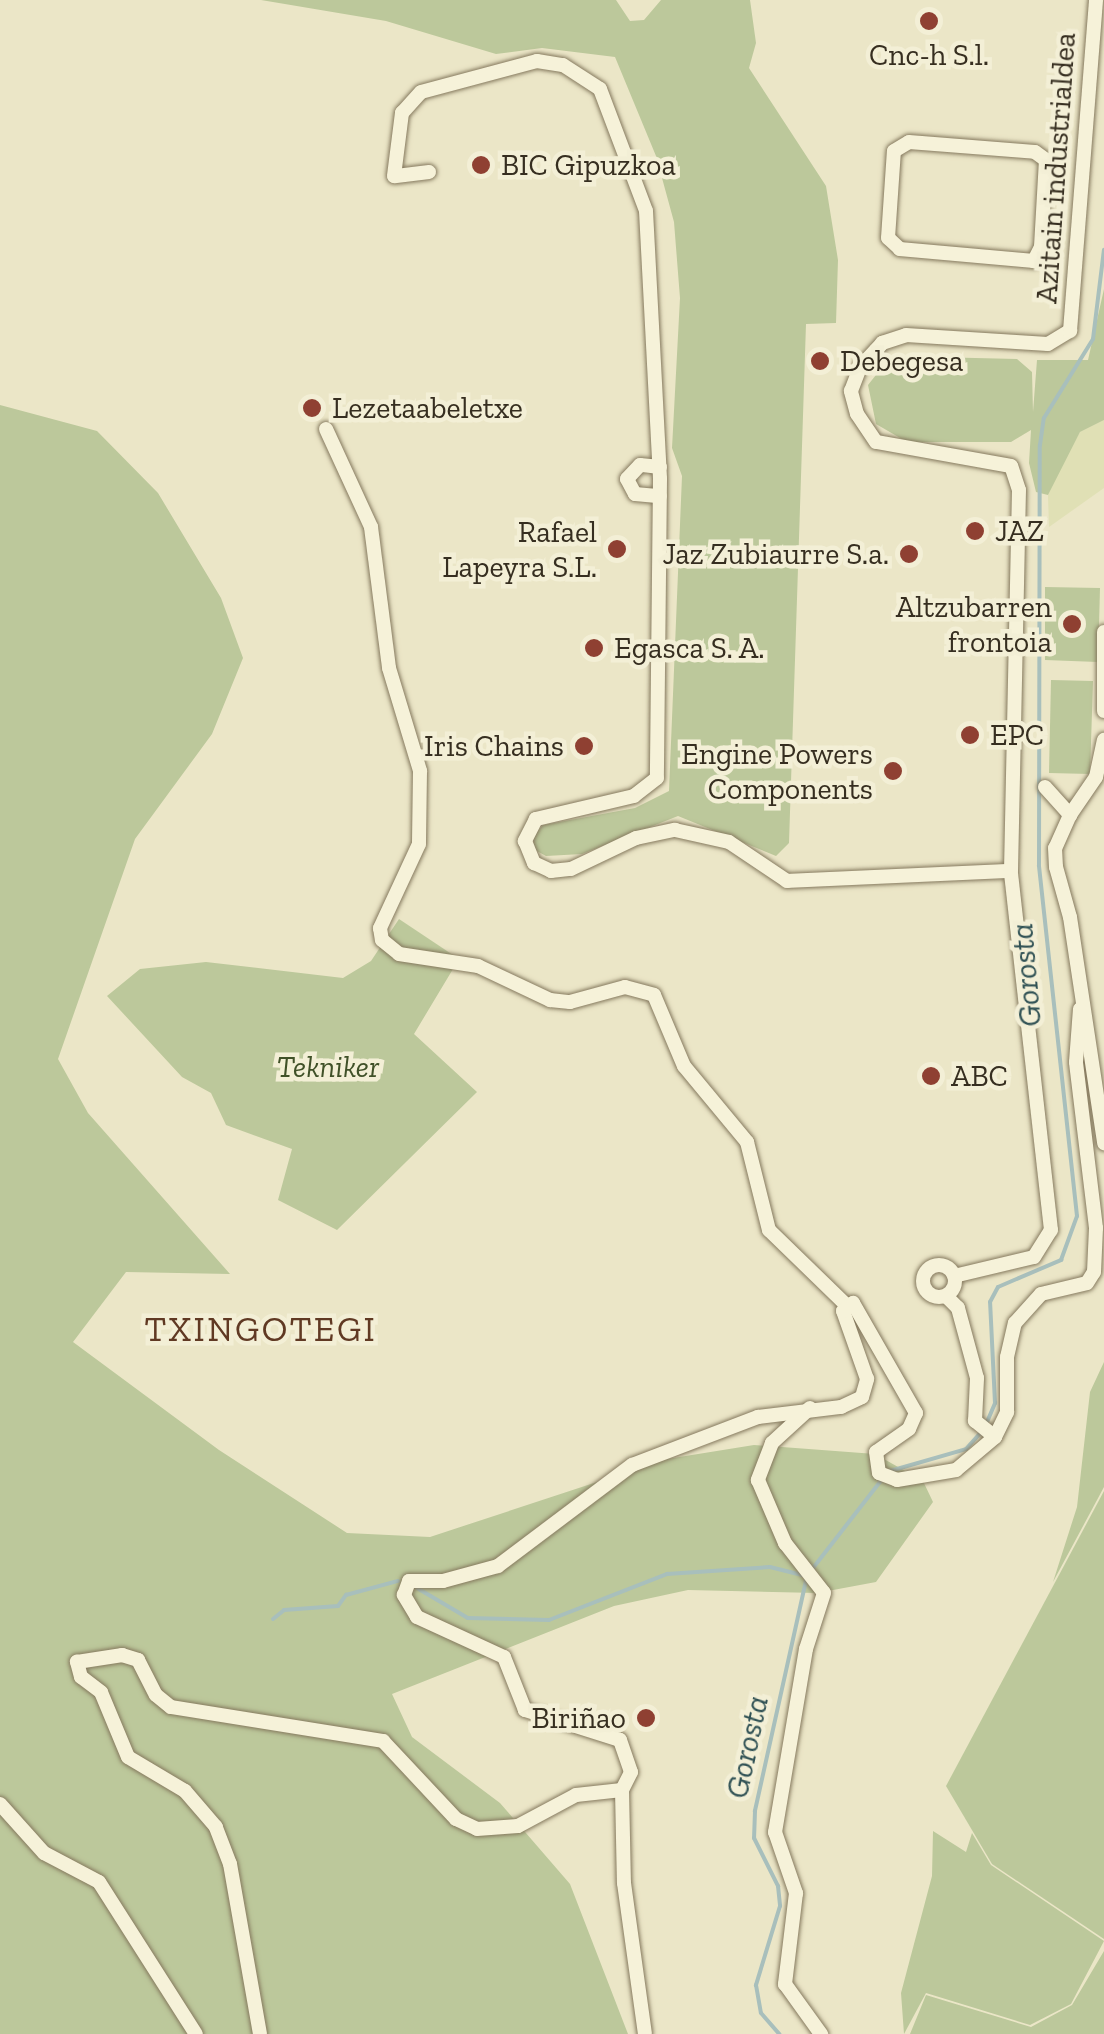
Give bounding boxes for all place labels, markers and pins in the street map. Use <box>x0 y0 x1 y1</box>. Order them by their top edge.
marker: Cnc-h S.l. <box>918 10 940 32</box>
place label: Cnc-h S.l. <box>869 37 989 73</box>
place label: BIC Gipuzkoa <box>501 147 676 183</box>
marker: BIC Gipuzkoa <box>470 154 492 176</box>
place label: Debegesa <box>840 343 964 379</box>
marker: Debegesa <box>809 350 831 372</box>
place label: Lezetaabeletxe <box>332 390 523 426</box>
marker: Lezetaabeletxe <box>301 397 323 419</box>
place label: JAZ <box>995 513 1044 549</box>
place label: Rafael Lapeyra S.L. <box>442 514 597 584</box>
marker: JAZ <box>964 520 986 542</box>
place label: Jaz Zubiaurre S.a. <box>662 536 889 572</box>
marker: Rafael Lapeyra S.L. <box>606 538 628 560</box>
marker: Jaz Zubiaurre S.a. <box>898 543 920 565</box>
place label: Altzubarren frontoia <box>896 589 1052 660</box>
marker: Altzubarren frontoia <box>1061 613 1083 635</box>
place label: Egasca S. A. <box>614 630 765 666</box>
marker: Egasca S. A. <box>583 637 605 659</box>
place label: EPC <box>990 717 1044 753</box>
marker: EPC <box>959 724 981 746</box>
place label: Iris Chains <box>424 728 564 764</box>
marker: Iris Chains <box>573 735 595 757</box>
place label: Engine Powers Components <box>681 736 873 806</box>
marker: Engine Powers Components <box>882 760 904 782</box>
place label: ABC <box>951 1058 1008 1094</box>
marker: ABC <box>920 1065 942 1087</box>
place label: Biriñao <box>531 1700 626 1736</box>
marker: Biriñao <box>635 1707 657 1729</box>

